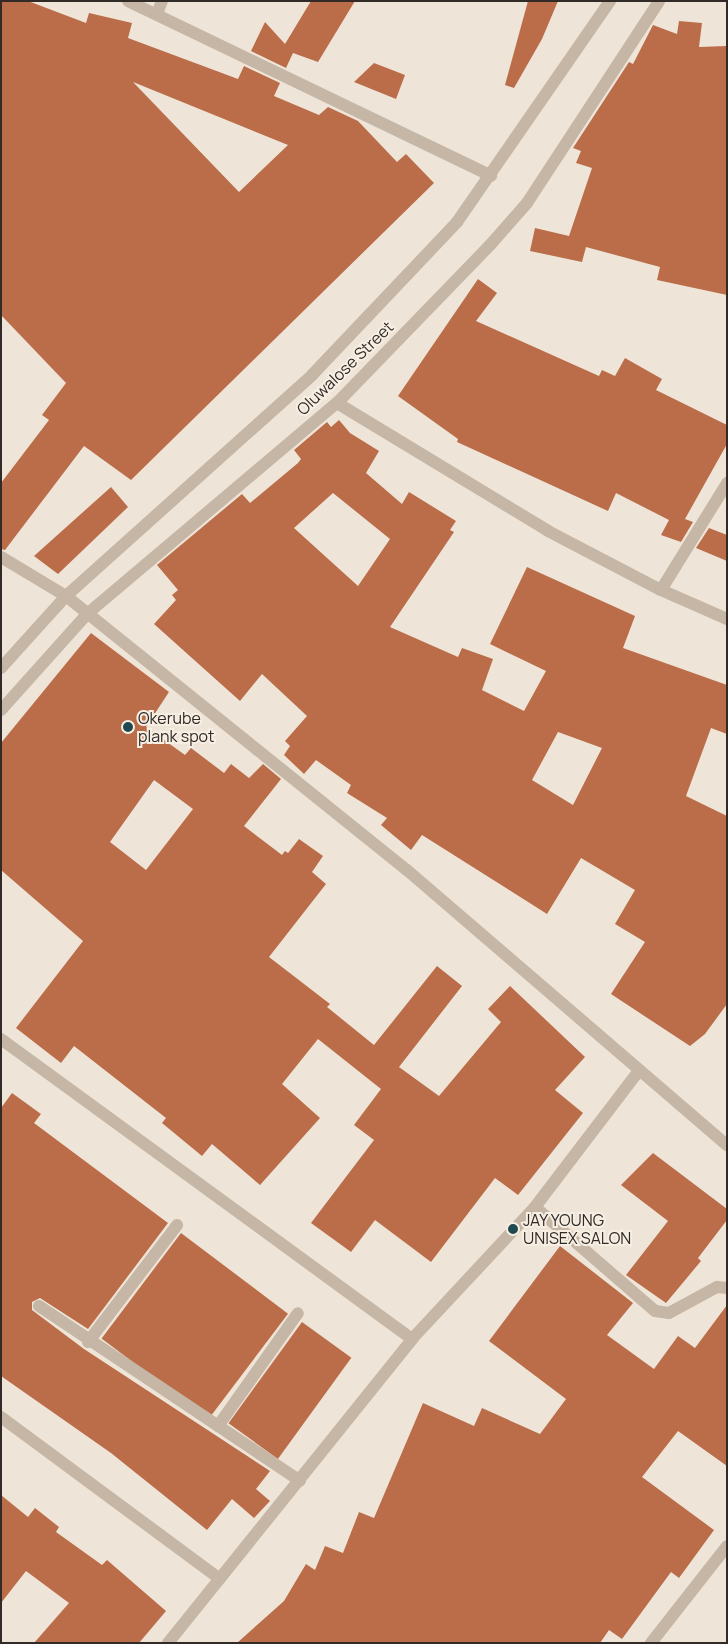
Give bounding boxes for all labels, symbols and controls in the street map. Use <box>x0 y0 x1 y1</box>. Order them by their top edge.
street label: Oluwalose Street <box>293 317 397 419</box>
place label: Okerube plank spot <box>138 708 214 746</box>
marker: Okerube plank spot <box>122 721 134 733</box>
place label: JAY YOUNG UNISEX SALON <box>523 1210 631 1248</box>
marker: JAY YOUNG UNISEX SALON <box>507 1223 519 1235</box>

